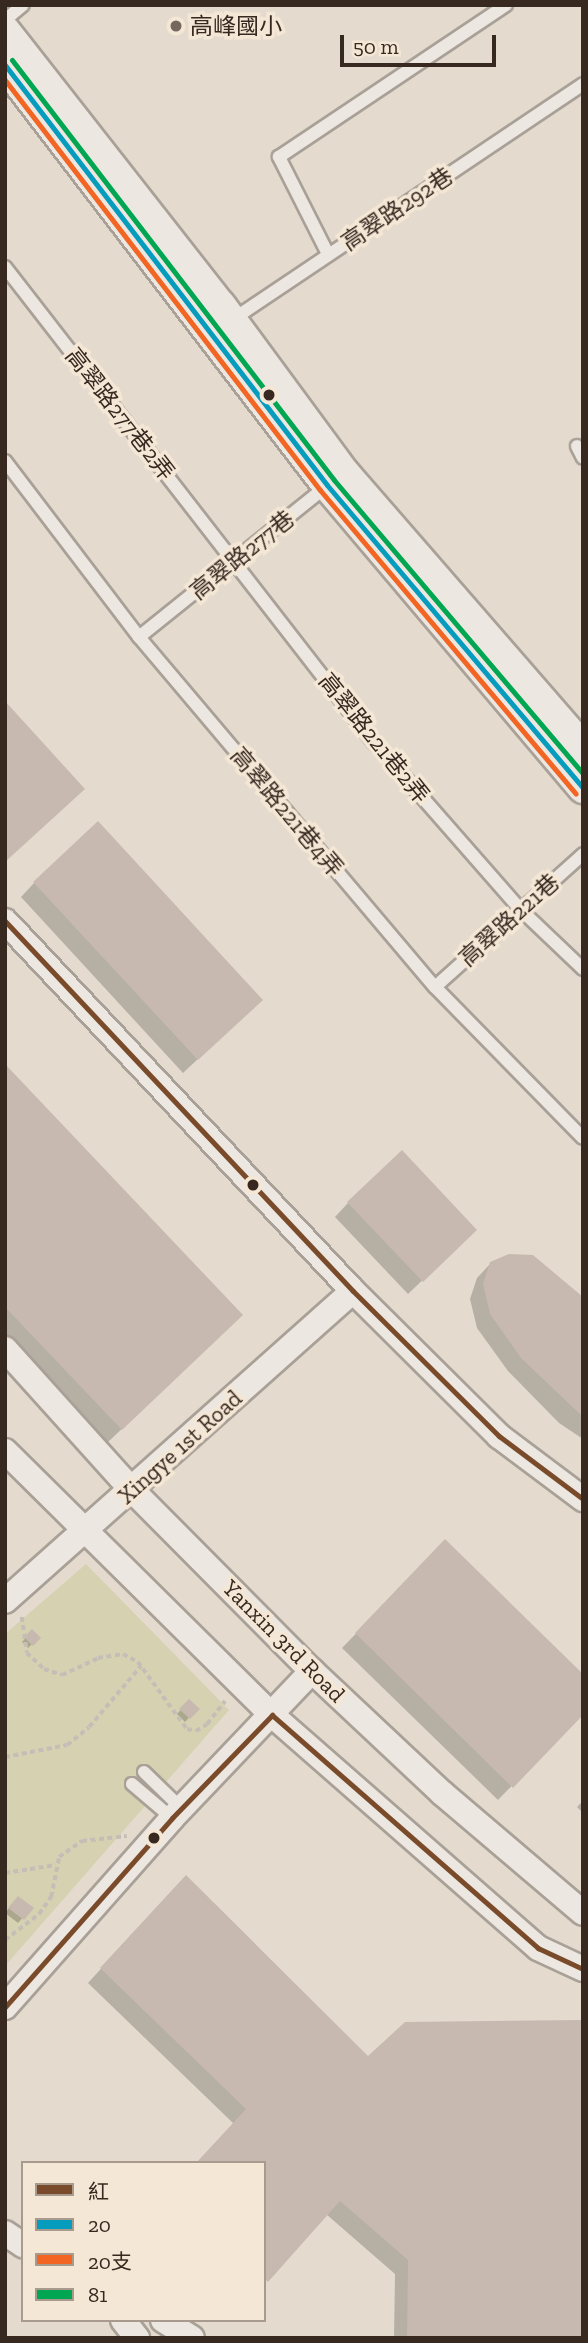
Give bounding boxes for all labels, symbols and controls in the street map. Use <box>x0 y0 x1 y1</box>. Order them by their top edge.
place label: 高峰國小 <box>190 12 282 40</box>
marker: 高峰國小 <box>168 18 184 34</box>
scale bar <box>343 21 499 65</box>
text: 50 m <box>353 34 399 59</box>
street label: 高翠路292巷 <box>336 162 458 256</box>
street label: 高翠路277巷2弄 <box>60 342 180 486</box>
unlabelled marker <box>262 388 276 402</box>
street label: 高翠路277巷 <box>185 505 299 605</box>
street label: 高翠路221巷2弄 <box>313 667 435 809</box>
street label: 高翠路221巷4弄 <box>225 742 349 882</box>
street label: 高翠路221巷 <box>453 868 565 972</box>
unlabelled marker <box>246 1178 260 1192</box>
street label: Xingye 1st Road <box>113 1384 247 1510</box>
street label: Yanxin 3rd Road <box>217 1574 351 1708</box>
unlabelled marker <box>147 1831 161 1845</box>
legend <box>21 2161 266 2322</box>
text: 紅 <box>88 2179 109 2204</box>
text: 20 <box>88 2212 111 2237</box>
text: 20支 <box>88 2249 132 2274</box>
text: 81 <box>88 2282 107 2307</box>

